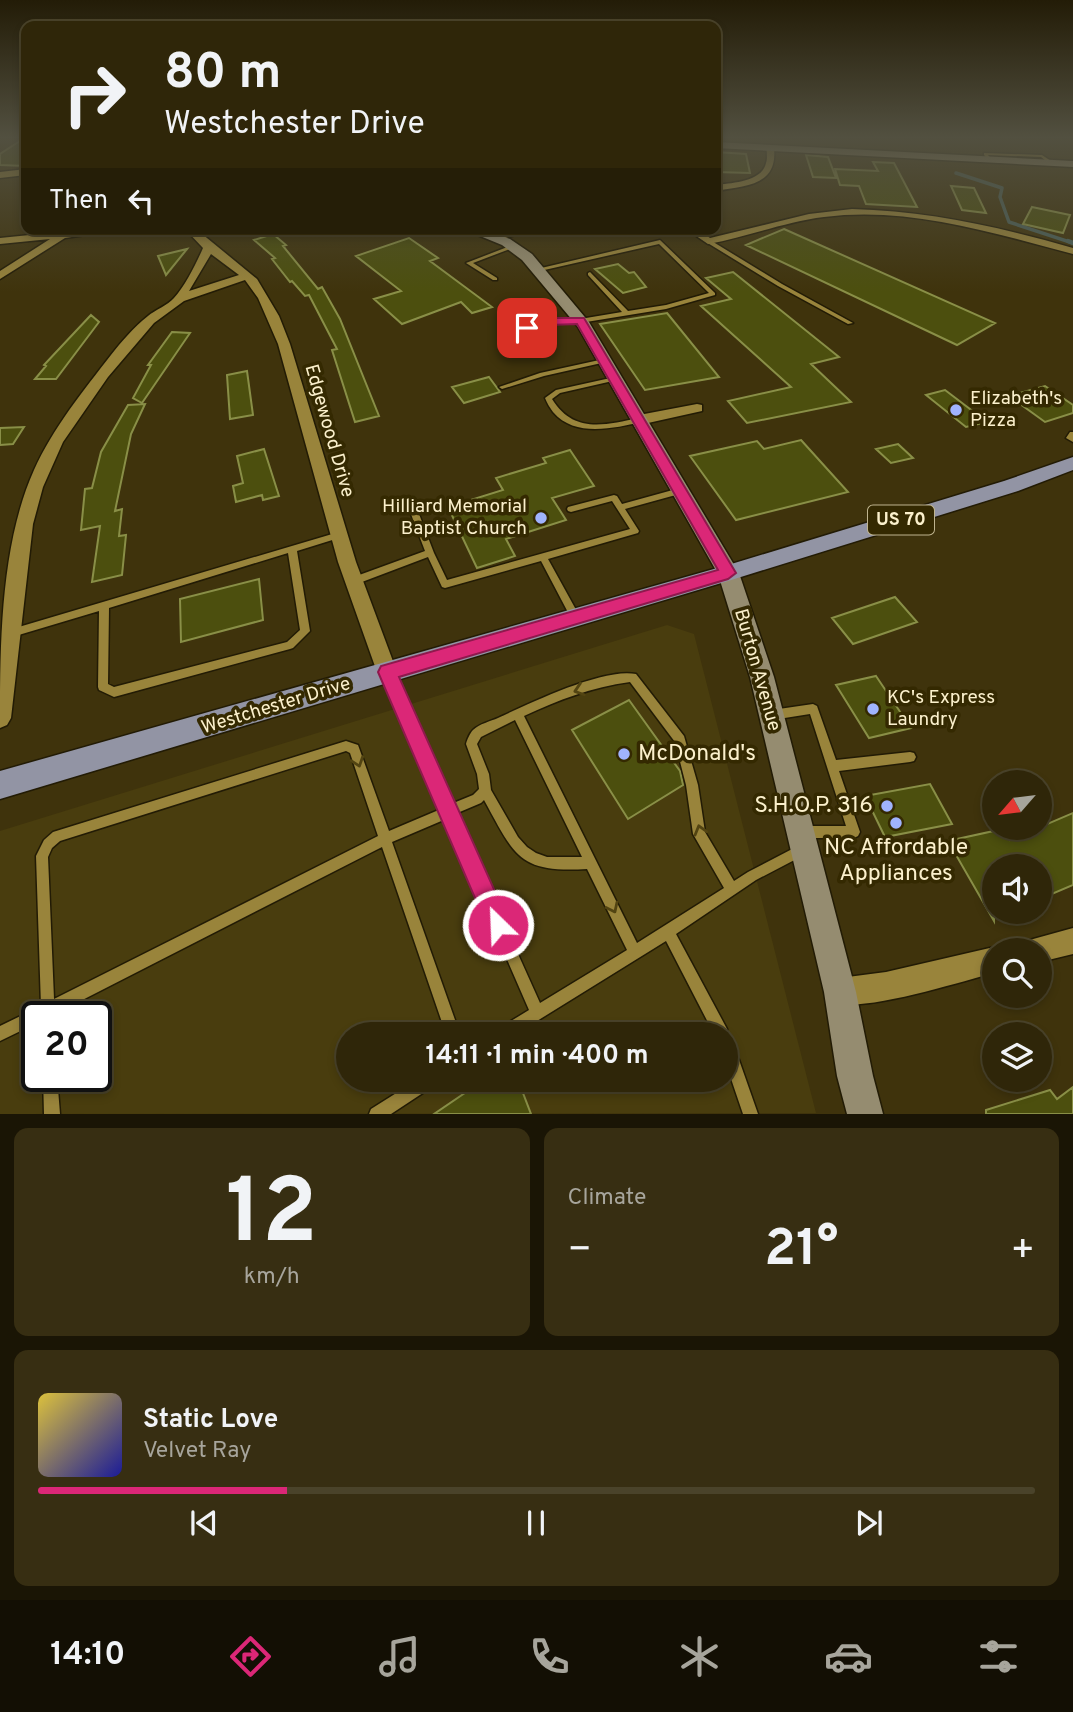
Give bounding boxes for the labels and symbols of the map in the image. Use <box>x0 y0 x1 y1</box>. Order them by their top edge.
pin <box>497 298 557 358</box>
street label: Edgewood Drive <box>299 362 359 500</box>
place label: Elizabeth's Pizza <box>970 387 1062 433</box>
marker: Elizabeth's Pizza <box>948 402 964 418</box>
place label: Hilliard Memorial Baptist Church <box>382 495 527 541</box>
road number: US 70 <box>868 506 934 534</box>
marker: Hilliard Memorial Baptist Church <box>533 510 549 526</box>
street label: Burton Avenue <box>728 606 786 734</box>
street label: Westchester Drive <box>198 672 354 740</box>
one-way arrow <box>573 682 585 697</box>
place label: KC's Express Laundry <box>887 686 995 732</box>
marker: KC's Express Laundry <box>865 701 881 717</box>
place label: McDonald's <box>638 740 756 769</box>
marker: McDonald's <box>616 746 632 762</box>
one-way arrow <box>350 755 364 767</box>
north arrow <box>982 770 1052 840</box>
place label: S.H.O.P. 316 <box>754 792 873 821</box>
marker: S.H.O.P. 316 <box>879 798 895 814</box>
marker: NC Affordable Appliances <box>888 815 904 831</box>
one-way arrow <box>694 824 709 836</box>
place label: NC Affordable Appliances <box>824 834 968 889</box>
position arrow <box>461 888 535 962</box>
one-way arrow <box>604 901 618 913</box>
speed limit sign: 20 <box>21 1001 112 1092</box>

